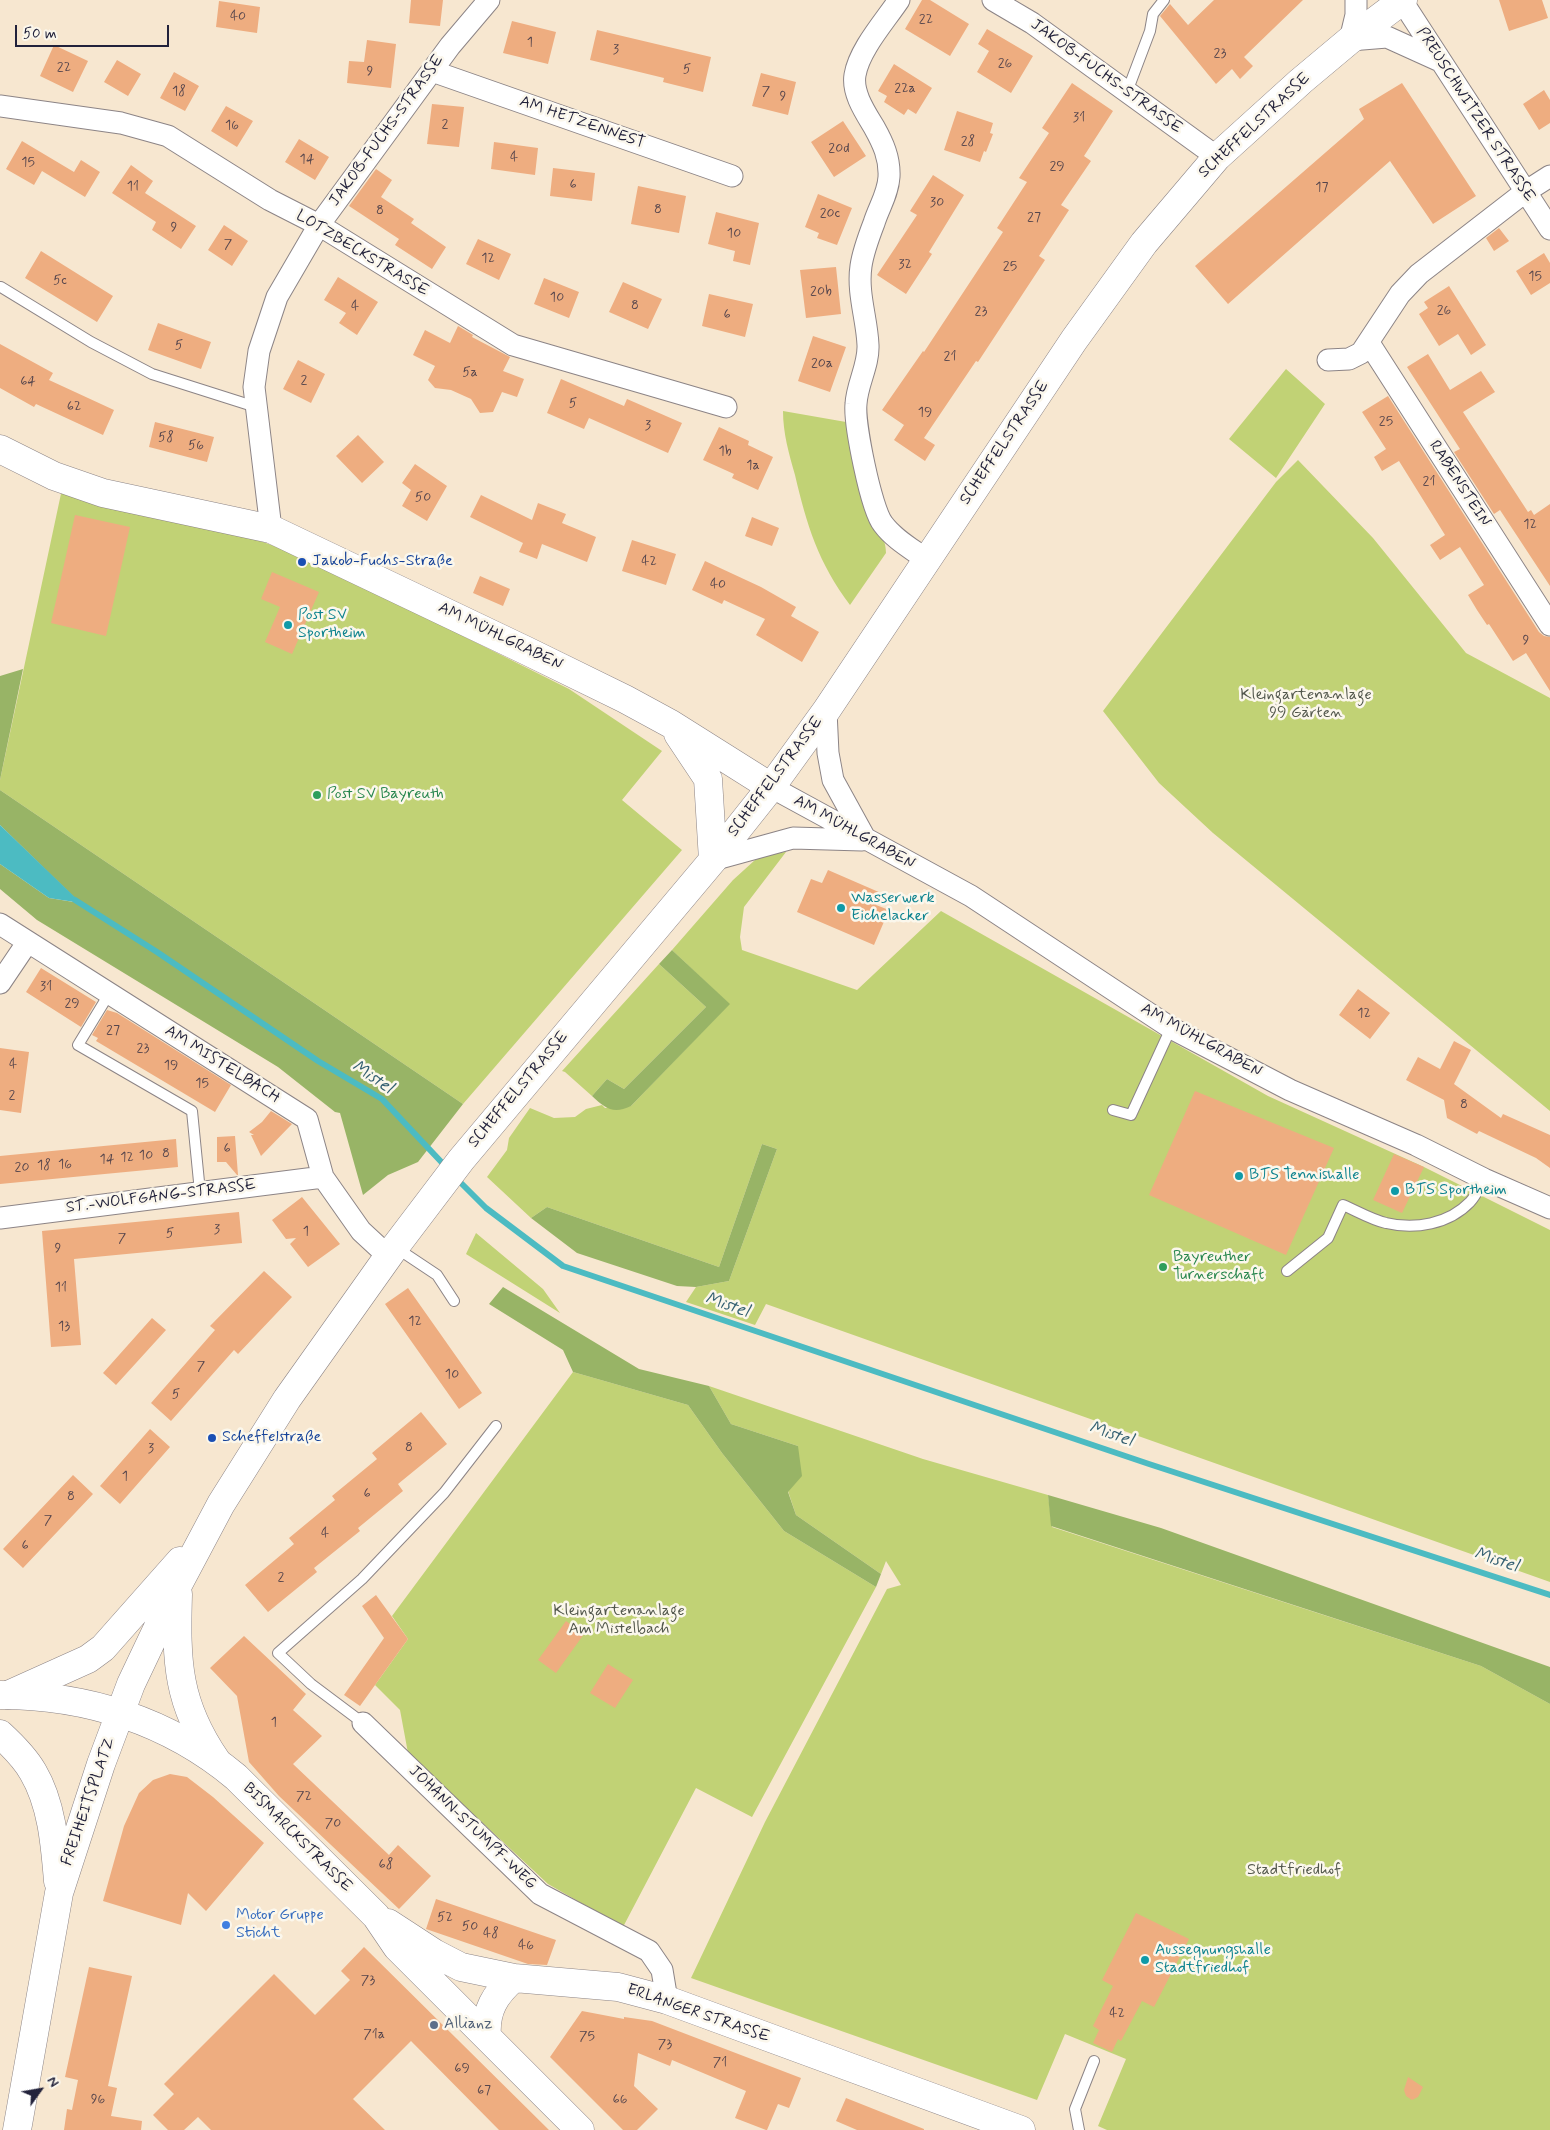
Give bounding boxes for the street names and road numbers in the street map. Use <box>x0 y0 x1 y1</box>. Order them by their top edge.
street label: JAKOB-FUCHS-STRASSE <box>1026 16 1186 138</box>
street label: PREUSCHWITZER STRASSE <box>1411 24 1539 206</box>
street label: JAKOB-FUCHS-STRASSE <box>326 51 448 211</box>
street label: SCHEFFELSTRASSE <box>1195 69 1315 183</box>
street label: AM HETZENNEST <box>517 93 647 153</box>
street label: LOTZBECKSTRASSE <box>292 207 432 301</box>
street label: SCHEFFELSTRASSE <box>956 377 1054 509</box>
street label: RABENSTEIN <box>1424 437 1494 531</box>
street label: AM MÜHLGRABEN <box>435 599 565 675</box>
street label: SCHEFFELSTRASSE <box>725 713 827 841</box>
street label: AM MÜHLGRABEN <box>790 792 918 874</box>
street label: AM MÜHLGRABEN <box>1137 1000 1265 1082</box>
street label: AM MISTELBACH <box>161 1022 283 1108</box>
street label: SCHEFFELSTRASSE <box>465 1028 573 1152</box>
street label: ST.-WOLFGANG-STRASSE <box>65 1176 257 1218</box>
street label: FREIHEITSPLATZ <box>58 1735 120 1869</box>
street label: JOHANN-STUMPF-WEG <box>404 1762 540 1894</box>
street label: BISMARCKSTRASSE <box>238 1779 356 1897</box>
street label: ERLANGER STRASSE <box>624 1981 772 2047</box>

